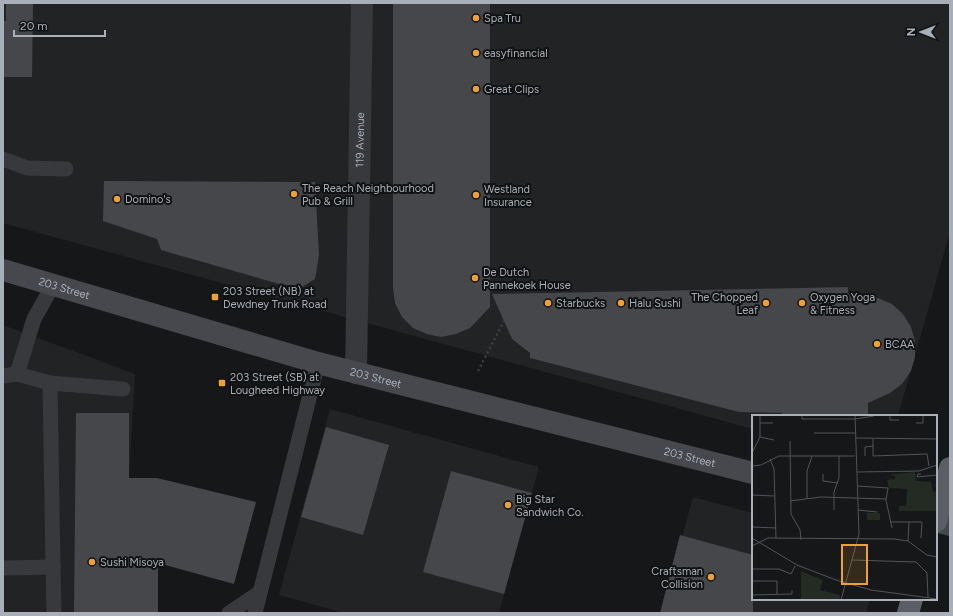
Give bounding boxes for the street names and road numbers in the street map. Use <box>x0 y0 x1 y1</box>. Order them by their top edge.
street label: 119 Avenue <box>353 112 367 168</box>
street label: 203 Street <box>37 275 91 302</box>
street label: 203 Street <box>348 365 403 391</box>
street label: 203 Street <box>663 445 717 470</box>

